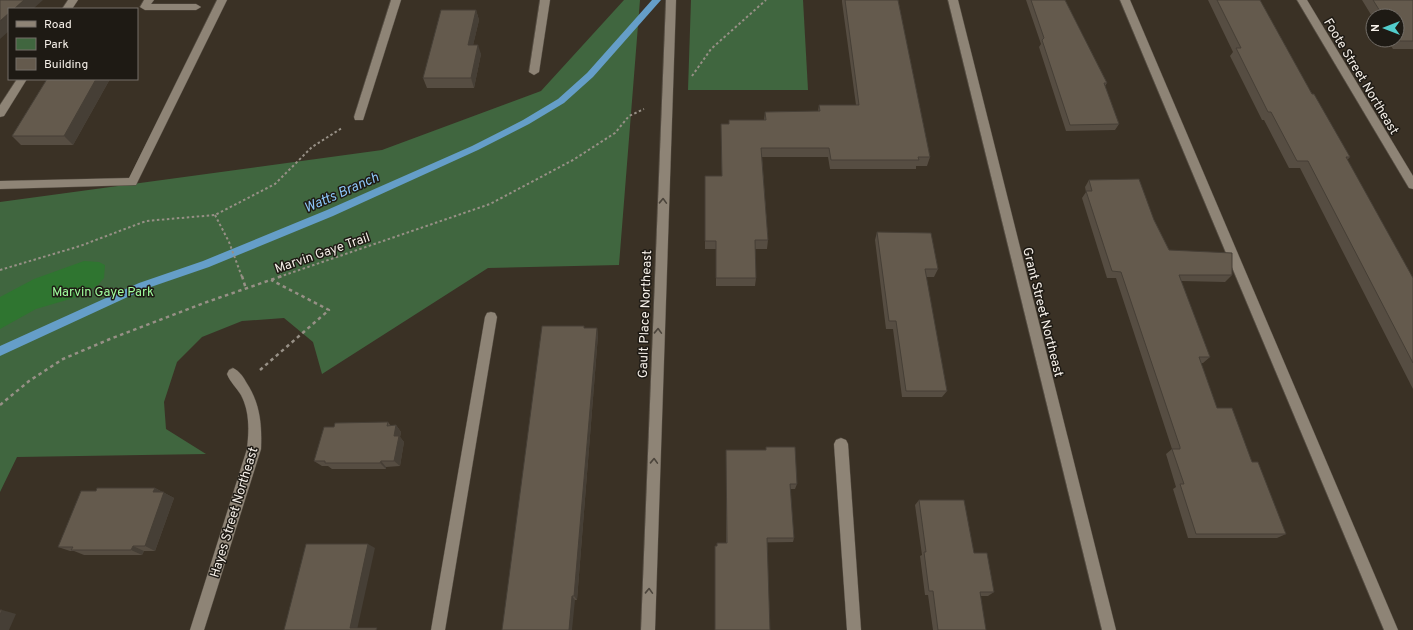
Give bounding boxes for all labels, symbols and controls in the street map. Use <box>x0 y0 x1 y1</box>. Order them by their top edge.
legend <box>8 8 138 80</box>
north arrow <box>1365 8 1405 48</box>
street label: Foote Street Northeast <box>1321 15 1403 137</box>
text: Road <box>44 17 72 33</box>
text: Park <box>44 37 69 53</box>
text: Building <box>44 57 88 73</box>
water label: Watts Branch <box>302 169 382 217</box>
one-way arrow <box>659 198 667 204</box>
street label: Marvin Gaye Trail <box>273 230 372 278</box>
street label: Grant Street Northeast <box>1018 246 1066 379</box>
street label: Gault Place Northeast <box>636 250 656 378</box>
park label: Marvin Gaye Park <box>52 285 154 301</box>
one-way arrow <box>654 328 663 334</box>
street label: Hayes Street Northeast <box>207 445 262 580</box>
one-way arrow <box>649 458 658 464</box>
one-way arrow <box>645 588 653 594</box>

